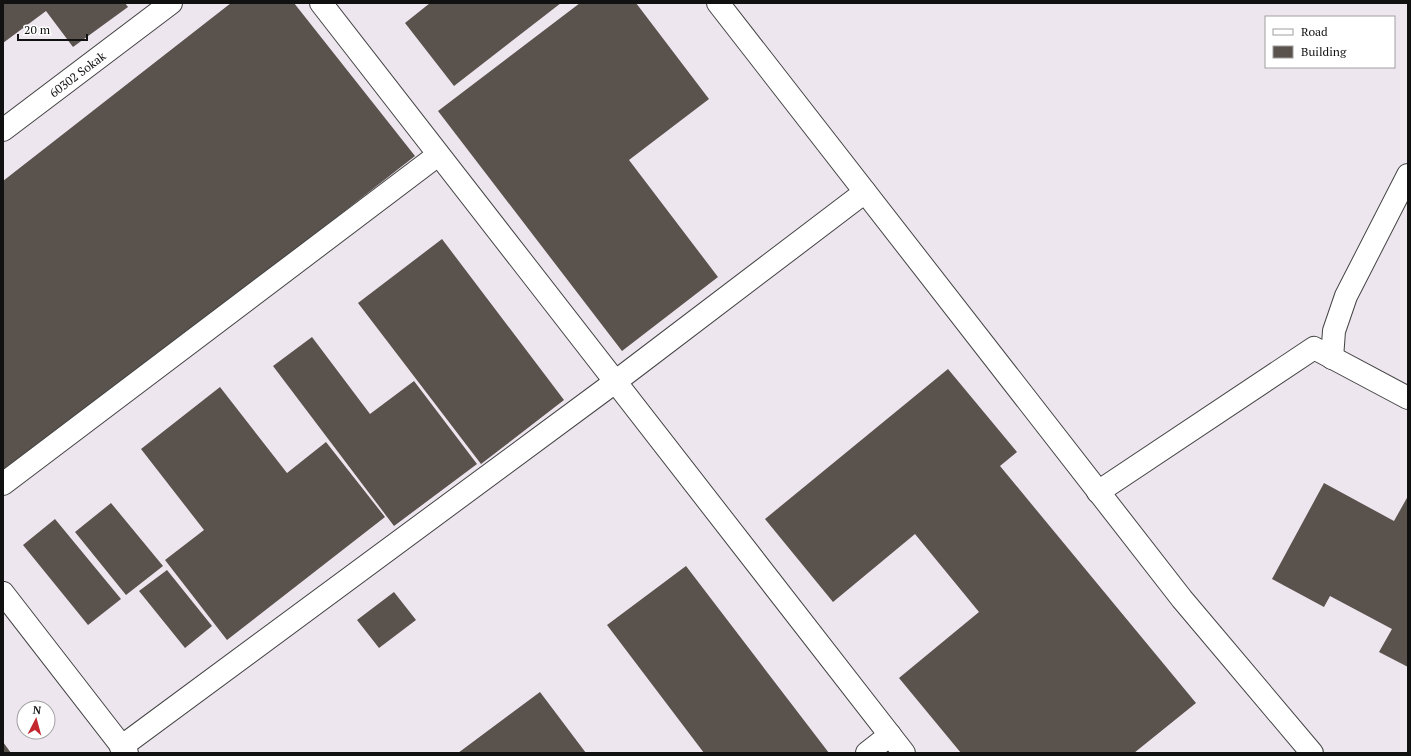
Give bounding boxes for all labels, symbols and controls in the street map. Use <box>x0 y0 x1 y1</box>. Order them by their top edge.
scale bar <box>18 16 87 42</box>
legend <box>1265 16 1395 68</box>
text: 20 m <box>24 22 51 37</box>
text: Road <box>1301 24 1328 39</box>
text: Building <box>1301 44 1347 59</box>
street label: 60302 Sokak <box>46 47 109 100</box>
north arrow <box>16 700 56 740</box>
text: N <box>32 703 43 718</box>

